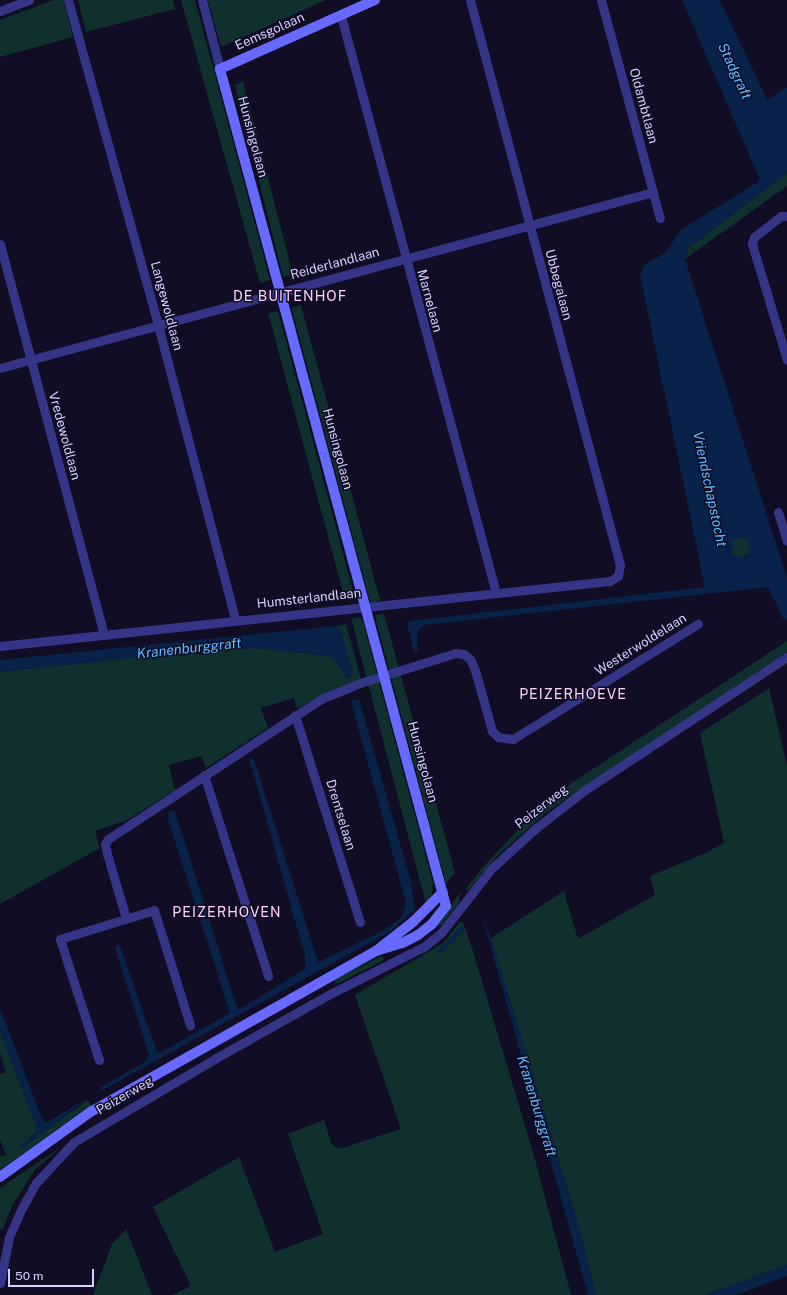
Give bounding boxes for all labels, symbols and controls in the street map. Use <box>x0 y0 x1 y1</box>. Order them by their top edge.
street label: Eemsgolaan <box>233 10 307 54</box>
water label: Stadgraft <box>715 40 755 102</box>
street label: Oldambtlaan <box>625 67 661 145</box>
street label: Hunsingolaan <box>234 95 270 179</box>
street label: Reiderlandlaan <box>289 245 381 283</box>
street label: Ubbegalaan <box>541 248 575 322</box>
street label: Langewoldlaan <box>147 260 185 352</box>
street label: Marnelaan <box>413 268 445 334</box>
district label: DE BUITENHOF <box>233 288 347 304</box>
street label: Vredewoldlaan <box>45 390 83 482</box>
street label: Hunsingolaan <box>319 407 355 491</box>
water label: Vriendschapstocht <box>690 430 730 548</box>
street label: Humsterlandlaan <box>256 586 362 612</box>
street label: Westerwoldelaan <box>592 611 690 679</box>
water label: Kranenburggraft <box>136 634 242 662</box>
district label: PEIZERHOEVE <box>519 686 627 702</box>
street label: Hunsingolaan <box>404 720 440 804</box>
street label: Drentselaan <box>322 778 358 852</box>
street label: Peizerweg <box>512 781 572 833</box>
district label: PEIZERHOVEN <box>172 904 282 920</box>
water label: Kranenburggraft <box>514 1053 560 1159</box>
street label: Peizerweg <box>94 1073 156 1119</box>
scale bar <box>10 1261 96 1287</box>
text: 50 m <box>15 1269 43 1283</box>

